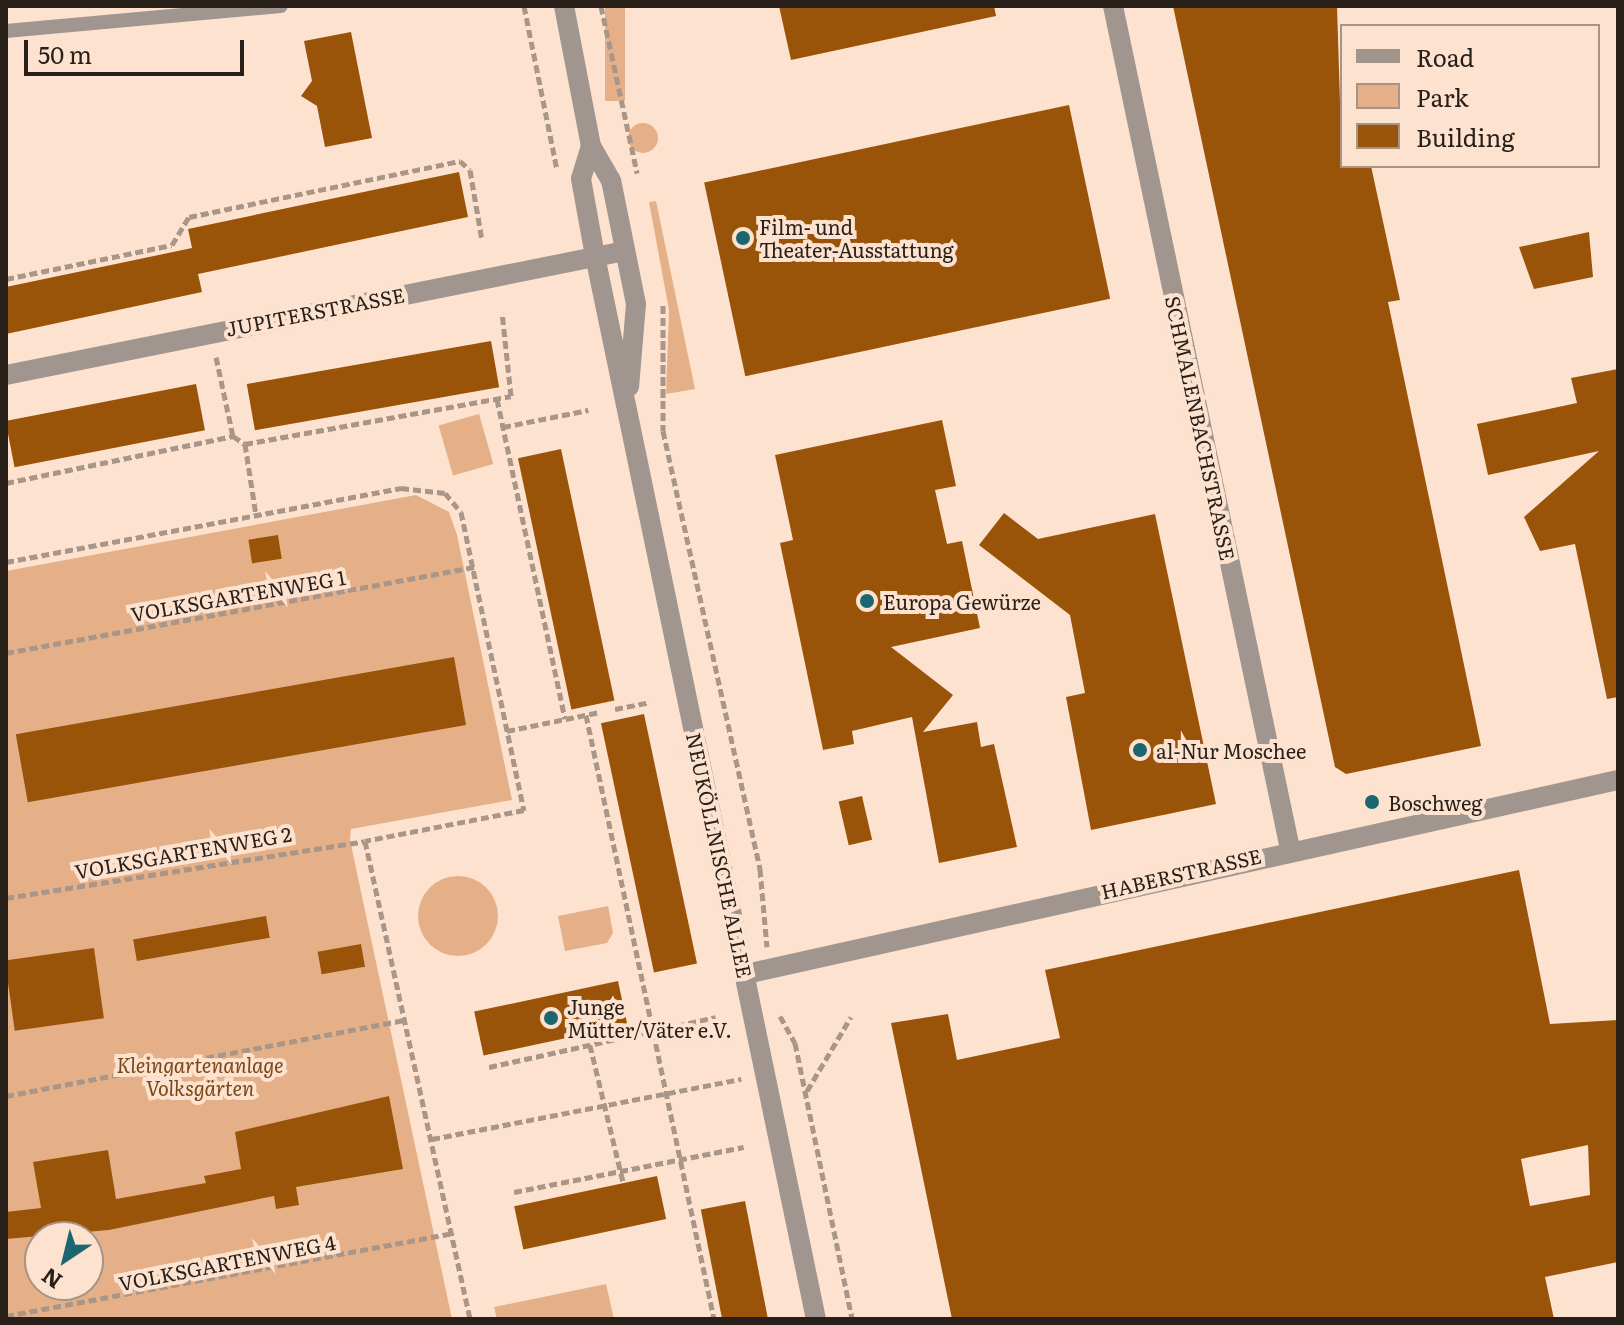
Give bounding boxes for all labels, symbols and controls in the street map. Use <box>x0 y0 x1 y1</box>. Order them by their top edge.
scale bar <box>28 24 248 74</box>
legend <box>1340 24 1600 168</box>
text: 50 m <box>38 36 92 71</box>
text: Road <box>1416 39 1474 74</box>
text: Park <box>1416 79 1469 114</box>
text: Building <box>1416 119 1515 154</box>
place label: Film- und Theater-Ausstattung <box>759 214 954 261</box>
marker: Film- und Theater-Ausstattung <box>734 229 752 247</box>
street label: JUPITERSTRASSE <box>224 282 406 340</box>
street label: SCHMALENBACHSTRASSE <box>1161 294 1241 562</box>
street label: VOLKSGARTENWEG 1 <box>129 564 347 626</box>
place label: Europa Gewürze <box>883 589 1041 613</box>
marker: Europa Gewürze <box>858 592 876 610</box>
street label: NEUKÖLLNISCHE ALLEE <box>682 730 758 980</box>
place label: al-Nur Moschee <box>1156 738 1306 762</box>
marker: al-Nur Moschee <box>1131 741 1149 759</box>
place label: Boschweg <box>1388 790 1482 814</box>
marker: Boschweg <box>1363 793 1381 811</box>
street label: VOLKSGARTENWEG 2 <box>73 821 293 883</box>
street label: HABERSTRASSE <box>1098 843 1264 903</box>
place label: Junge Mütter/Väter e.V. <box>567 994 732 1041</box>
marker: Junge Mütter/Väter e.V. <box>542 1009 560 1027</box>
park label: Kleingartenanlage Volksgärten <box>117 1052 283 1099</box>
north arrow <box>24 1221 104 1301</box>
street label: VOLKSGARTENWEG 4 <box>116 1229 338 1295</box>
text: N <box>34 1261 68 1298</box>

